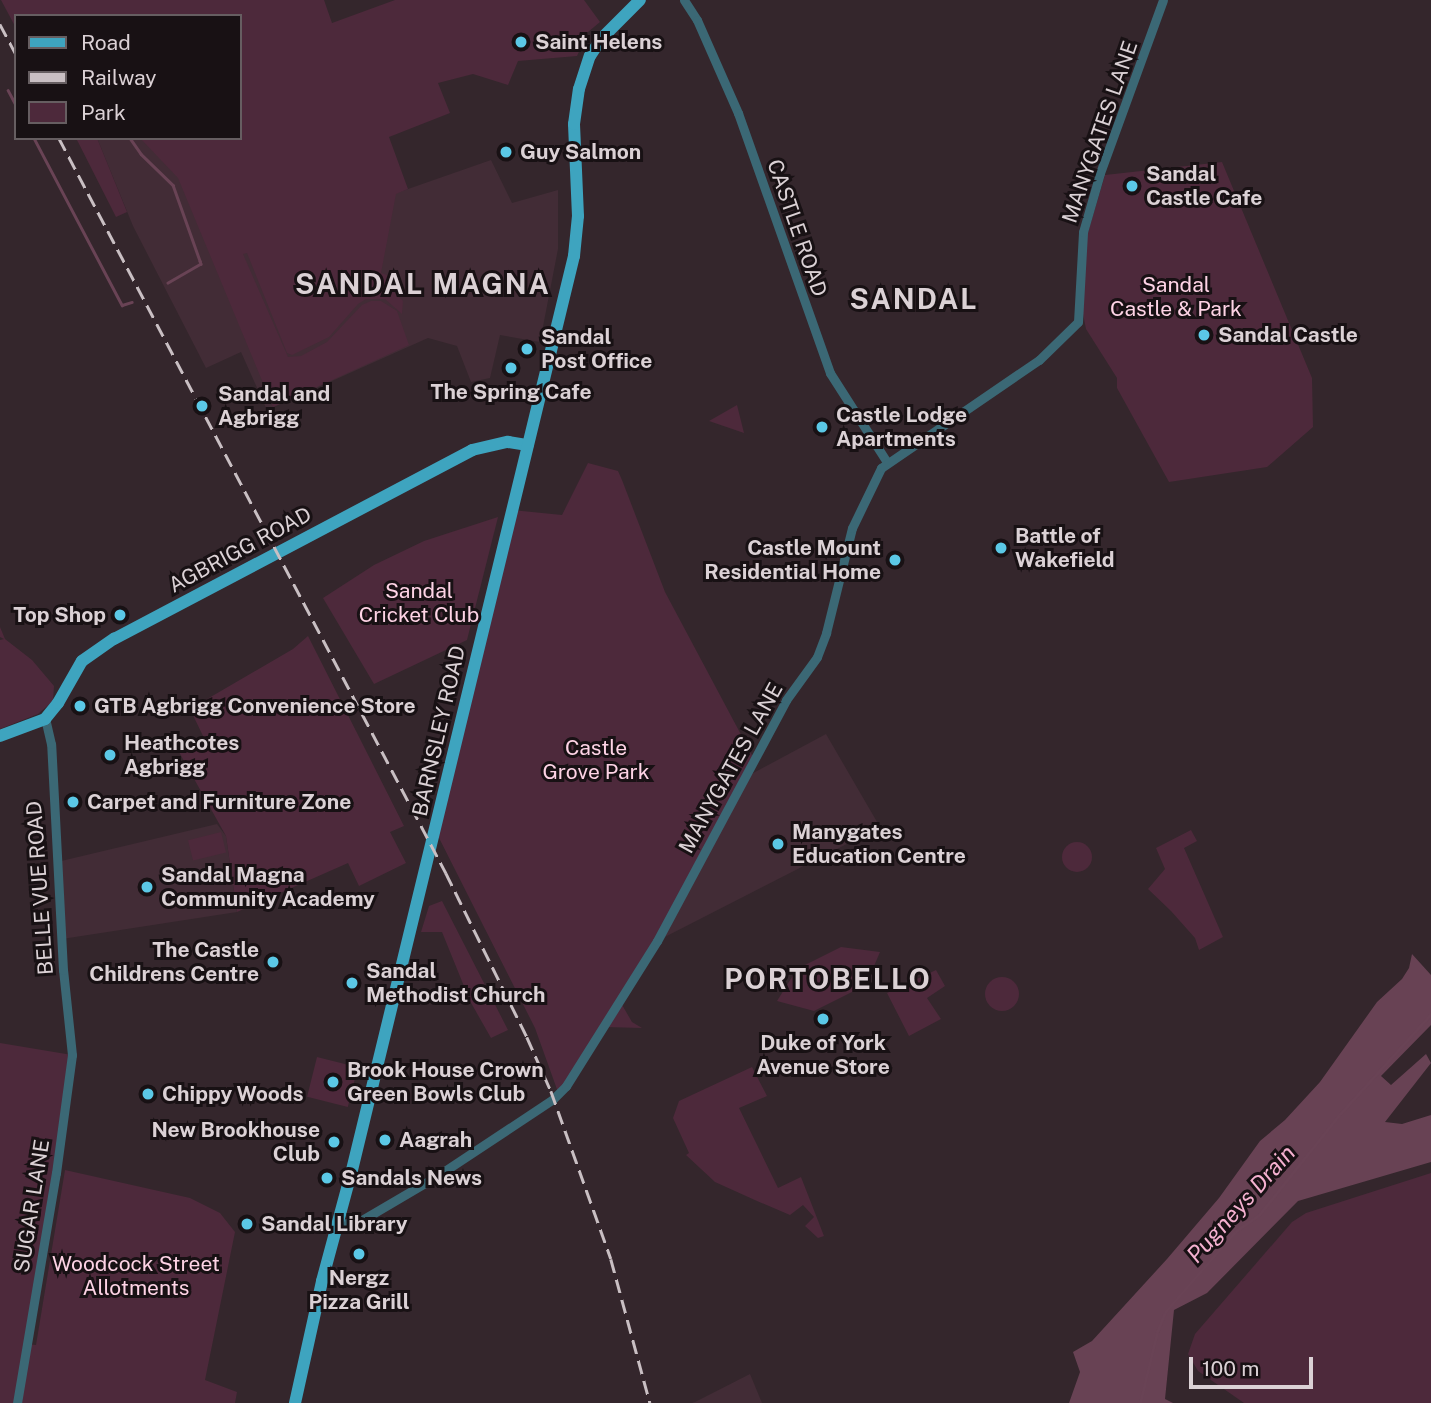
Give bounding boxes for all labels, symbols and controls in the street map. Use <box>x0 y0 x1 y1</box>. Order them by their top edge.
legend <box>14 14 242 140</box>
place label: Saint Helens <box>535 29 662 55</box>
text: Road <box>81 30 131 55</box>
marker: Saint Helens <box>513 34 529 50</box>
street label: MANYGATES LANE <box>1057 38 1143 226</box>
text: Railway <box>81 65 157 90</box>
text: Park <box>81 100 126 125</box>
place label: Guy Salmon <box>520 139 641 165</box>
marker: Guy Salmon <box>498 144 514 160</box>
street label: CASTLE ROAD <box>762 156 832 300</box>
place label: Sandal Castle Cafe <box>1146 161 1262 211</box>
marker: Sandal Castle Cafe <box>1124 178 1140 194</box>
district label: SANDAL MAGNA <box>297 267 549 301</box>
park label: Sandal Castle & Park <box>1110 272 1242 322</box>
district label: SANDAL <box>850 282 978 316</box>
place label: Sandal Castle <box>1218 322 1358 348</box>
place label: Sandal Post Office <box>541 324 652 374</box>
marker: Sandal Castle <box>1196 327 1212 343</box>
marker: Sandal Post Office <box>519 341 535 357</box>
marker: The Spring Cafe <box>503 360 519 376</box>
place label: The Spring Cafe <box>430 379 592 405</box>
place label: Sandal and Agbrigg <box>218 381 330 431</box>
marker: Sandal and Agbrigg <box>192 396 212 416</box>
place label: Castle Lodge Apartments <box>836 402 967 452</box>
marker: Castle Lodge Apartments <box>814 419 830 435</box>
street label: AGBRIGG ROAD <box>164 502 316 598</box>
place label: Battle of Wakefield <box>1015 523 1115 573</box>
place label: Castle Mount Residential Home <box>704 535 881 585</box>
marker: Battle of Wakefield <box>993 540 1009 556</box>
marker: Castle Mount Residential Home <box>887 552 903 568</box>
park label: Sandal Cricket Club <box>359 578 479 628</box>
place label: Top Shop <box>13 602 106 628</box>
marker: Top Shop <box>112 607 128 623</box>
street label: BARNSLEY ROAD <box>407 643 471 819</box>
street label: MANYGATES LANE <box>674 678 788 858</box>
place label: GTB Agbrigg Convenience Store <box>94 693 416 719</box>
marker: GTB Agbrigg Convenience Store <box>72 698 88 714</box>
place label: Heathcotes Agbrigg <box>124 730 239 780</box>
park label: Castle Grove Park <box>542 735 650 785</box>
marker: Heathcotes Agbrigg <box>102 747 118 763</box>
place label: Carpet and Furniture Zone <box>87 789 351 815</box>
marker: Carpet and Furniture Zone <box>65 794 81 810</box>
street label: BELLE VUE ROAD <box>21 800 59 976</box>
place label: Manygates Education Centre <box>792 819 966 869</box>
marker: Manygates Education Centre <box>770 836 786 852</box>
place label: Sandal Magna Community Academy <box>161 862 375 912</box>
marker: Sandal Magna Community Academy <box>139 879 155 895</box>
place label: The Castle Childrens Centre <box>89 937 259 987</box>
marker: The Castle Childrens Centre <box>265 954 281 970</box>
place label: Sandal Methodist Church <box>366 958 546 1008</box>
district label: PORTOBELLO <box>725 962 931 996</box>
marker: Sandal Methodist Church <box>344 975 360 991</box>
marker: Duke of York Avenue Store <box>815 1011 831 1027</box>
place label: Duke of York Avenue Store <box>756 1030 890 1080</box>
place label: Brook House Crown Green Bowls Club <box>347 1057 544 1107</box>
marker: Brook House Crown Green Bowls Club <box>325 1074 341 1090</box>
place label: Chippy Woods <box>162 1081 304 1107</box>
marker: Chippy Woods <box>140 1086 156 1102</box>
place label: New Brookhouse Club <box>151 1117 320 1167</box>
place label: Aagrah <box>399 1127 472 1153</box>
marker: Aagrah <box>377 1132 393 1148</box>
marker: New Brookhouse Club <box>326 1134 342 1150</box>
street label: SUGAR LANE <box>9 1138 55 1274</box>
water label: Pugneys Drain <box>1181 1140 1301 1268</box>
place label: Sandals News <box>341 1165 482 1191</box>
marker: Sandals News <box>319 1170 335 1186</box>
place label: Sandal Library <box>261 1211 408 1237</box>
marker: Sandal Library <box>239 1216 255 1232</box>
marker: Nergz Pizza Grill <box>351 1246 367 1262</box>
park label: Woodcock Street Allotments <box>52 1251 220 1301</box>
place label: Nergz Pizza Grill <box>308 1265 410 1315</box>
scale bar <box>1193 1344 1317 1388</box>
text: 100 m <box>1202 1356 1259 1381</box>

